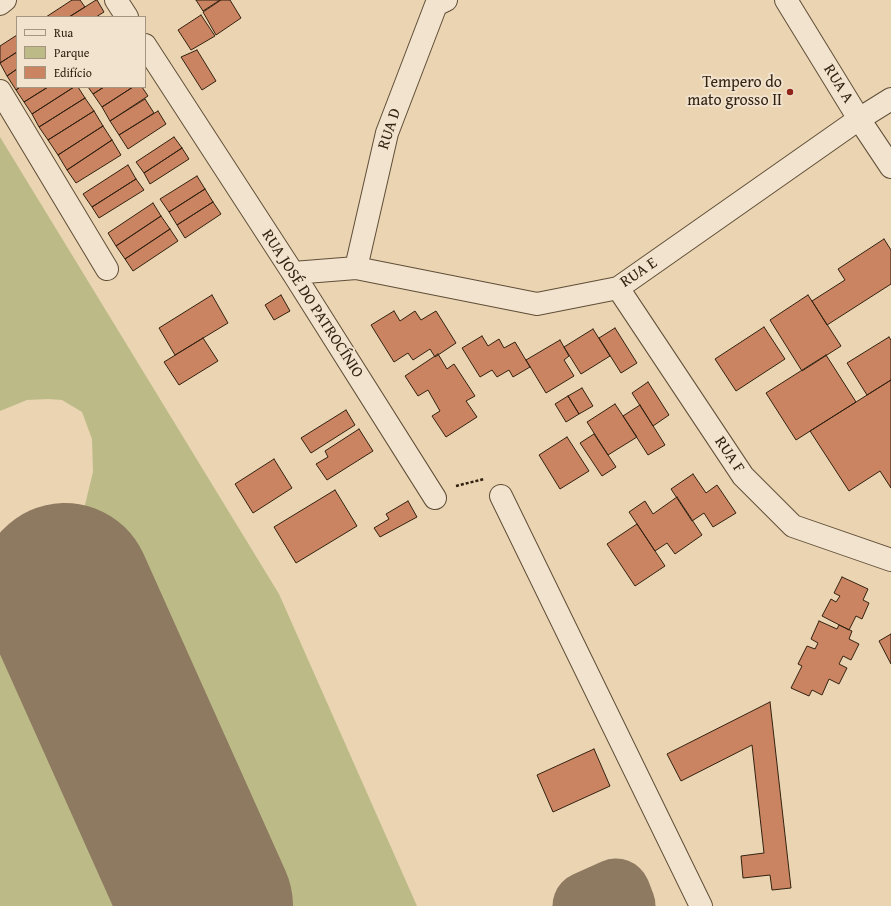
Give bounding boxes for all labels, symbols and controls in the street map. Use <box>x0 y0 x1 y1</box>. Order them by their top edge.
legend <box>16 16 146 88</box>
text: Rua <box>54 24 73 41</box>
text: Parque <box>54 44 89 61</box>
street label: RUA A <box>819 61 857 107</box>
text: Edifício <box>54 64 92 81</box>
place label: Tempero do mato grosso II <box>687 73 782 111</box>
marker: Tempero do mato grosso II <box>785 87 795 97</box>
street label: RUA D <box>374 106 406 152</box>
street label: RUA JOSÉ DO PATROCÍNIO <box>257 226 367 382</box>
street label: RUA E <box>617 254 661 292</box>
street label: RUA F <box>710 433 748 477</box>

